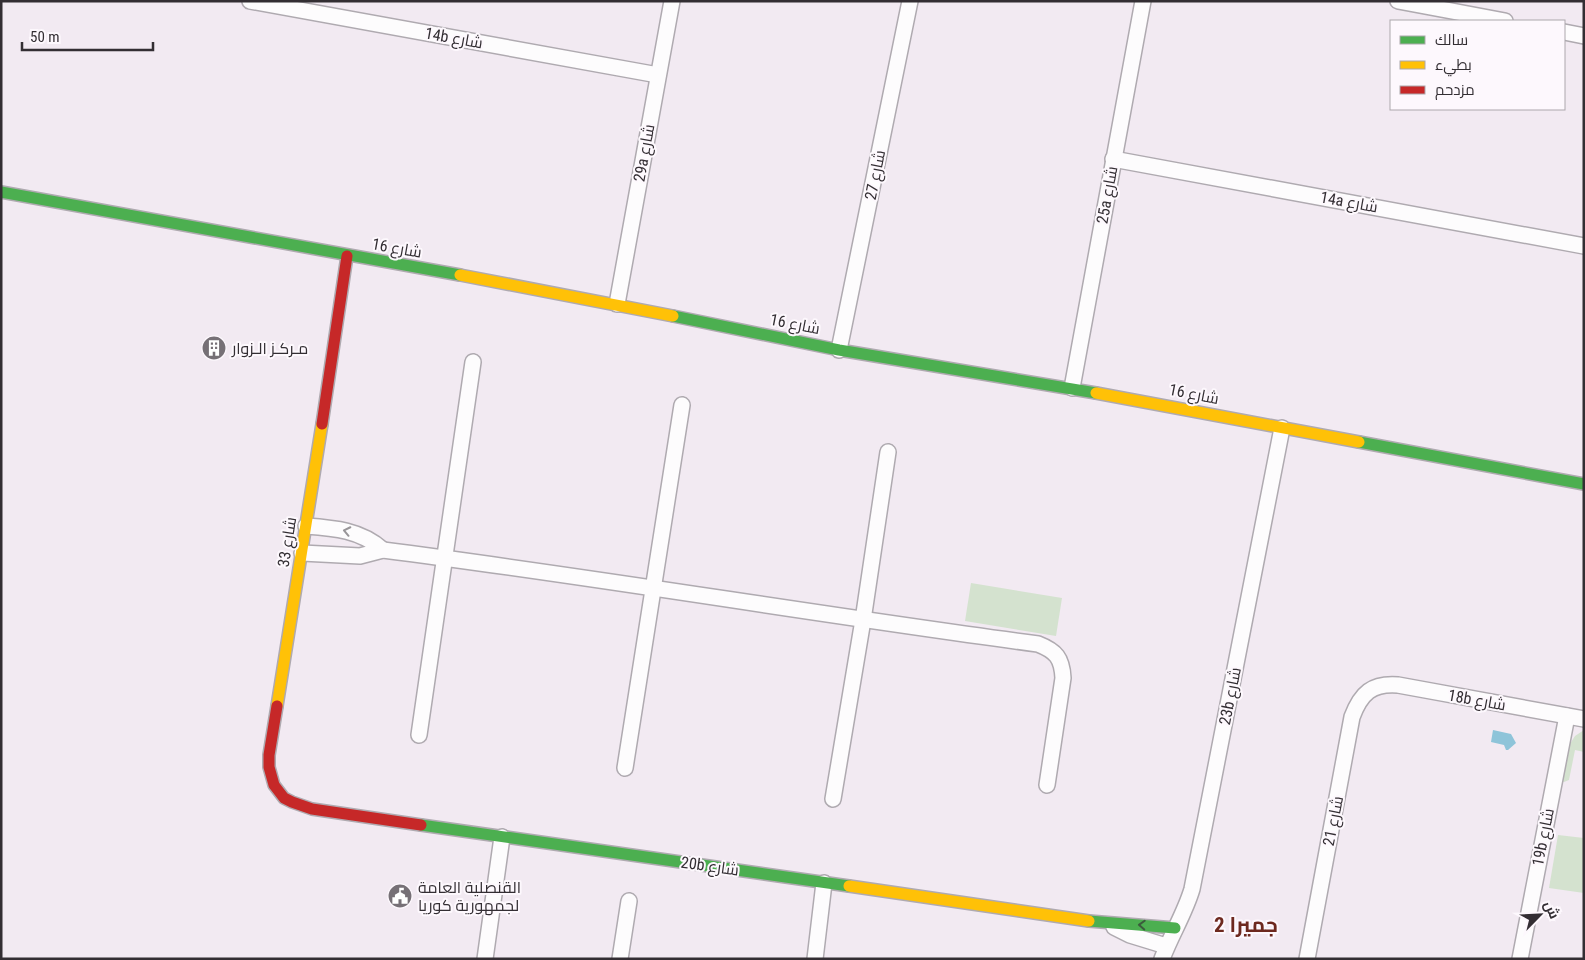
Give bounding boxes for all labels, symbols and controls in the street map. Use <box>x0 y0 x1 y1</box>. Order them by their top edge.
scale bar <box>22 20 154 52</box>
legend <box>1390 20 1565 110</box>
street label: 14b شارع <box>423 24 484 54</box>
text: 50 m <box>30 28 60 46</box>
text: سالك <box>1435 31 1468 49</box>
text: بطيء <box>1435 56 1472 77</box>
text: مزدحم <box>1435 81 1475 100</box>
street label: 29a شارع <box>630 123 660 184</box>
street label: شارع 27 <box>861 148 891 202</box>
street label: 25a شارع <box>1093 165 1123 226</box>
street label: 14a شارع <box>1318 188 1379 218</box>
street label: شارع 16 <box>370 234 424 264</box>
street label: شارع 16 <box>768 310 822 340</box>
building icon: مـركـز الـزوار <box>201 335 227 361</box>
place label: مـركـز الـزوار <box>231 339 308 358</box>
street label: شارع 16 <box>1167 380 1221 410</box>
street label: شارع 33 <box>274 516 302 569</box>
one-way arrow <box>342 526 351 537</box>
street label: 23b شارع <box>1215 666 1247 727</box>
street label: 18b شارع <box>1446 686 1507 716</box>
street label: شارع 21 <box>1319 794 1349 848</box>
street label: 19b شارع <box>1528 807 1560 868</box>
street label: 20b شارع <box>680 853 740 881</box>
place label: القنصلية العامة لجمهورية كوريا <box>418 878 521 916</box>
public building icon: القنصلية العامة لجمهورية كوريا <box>387 883 413 909</box>
north arrow <box>1515 890 1565 940</box>
text: ش <box>1540 898 1563 922</box>
district label: جميرا 2 <box>1214 913 1278 937</box>
one-way arrow <box>1138 920 1146 931</box>

